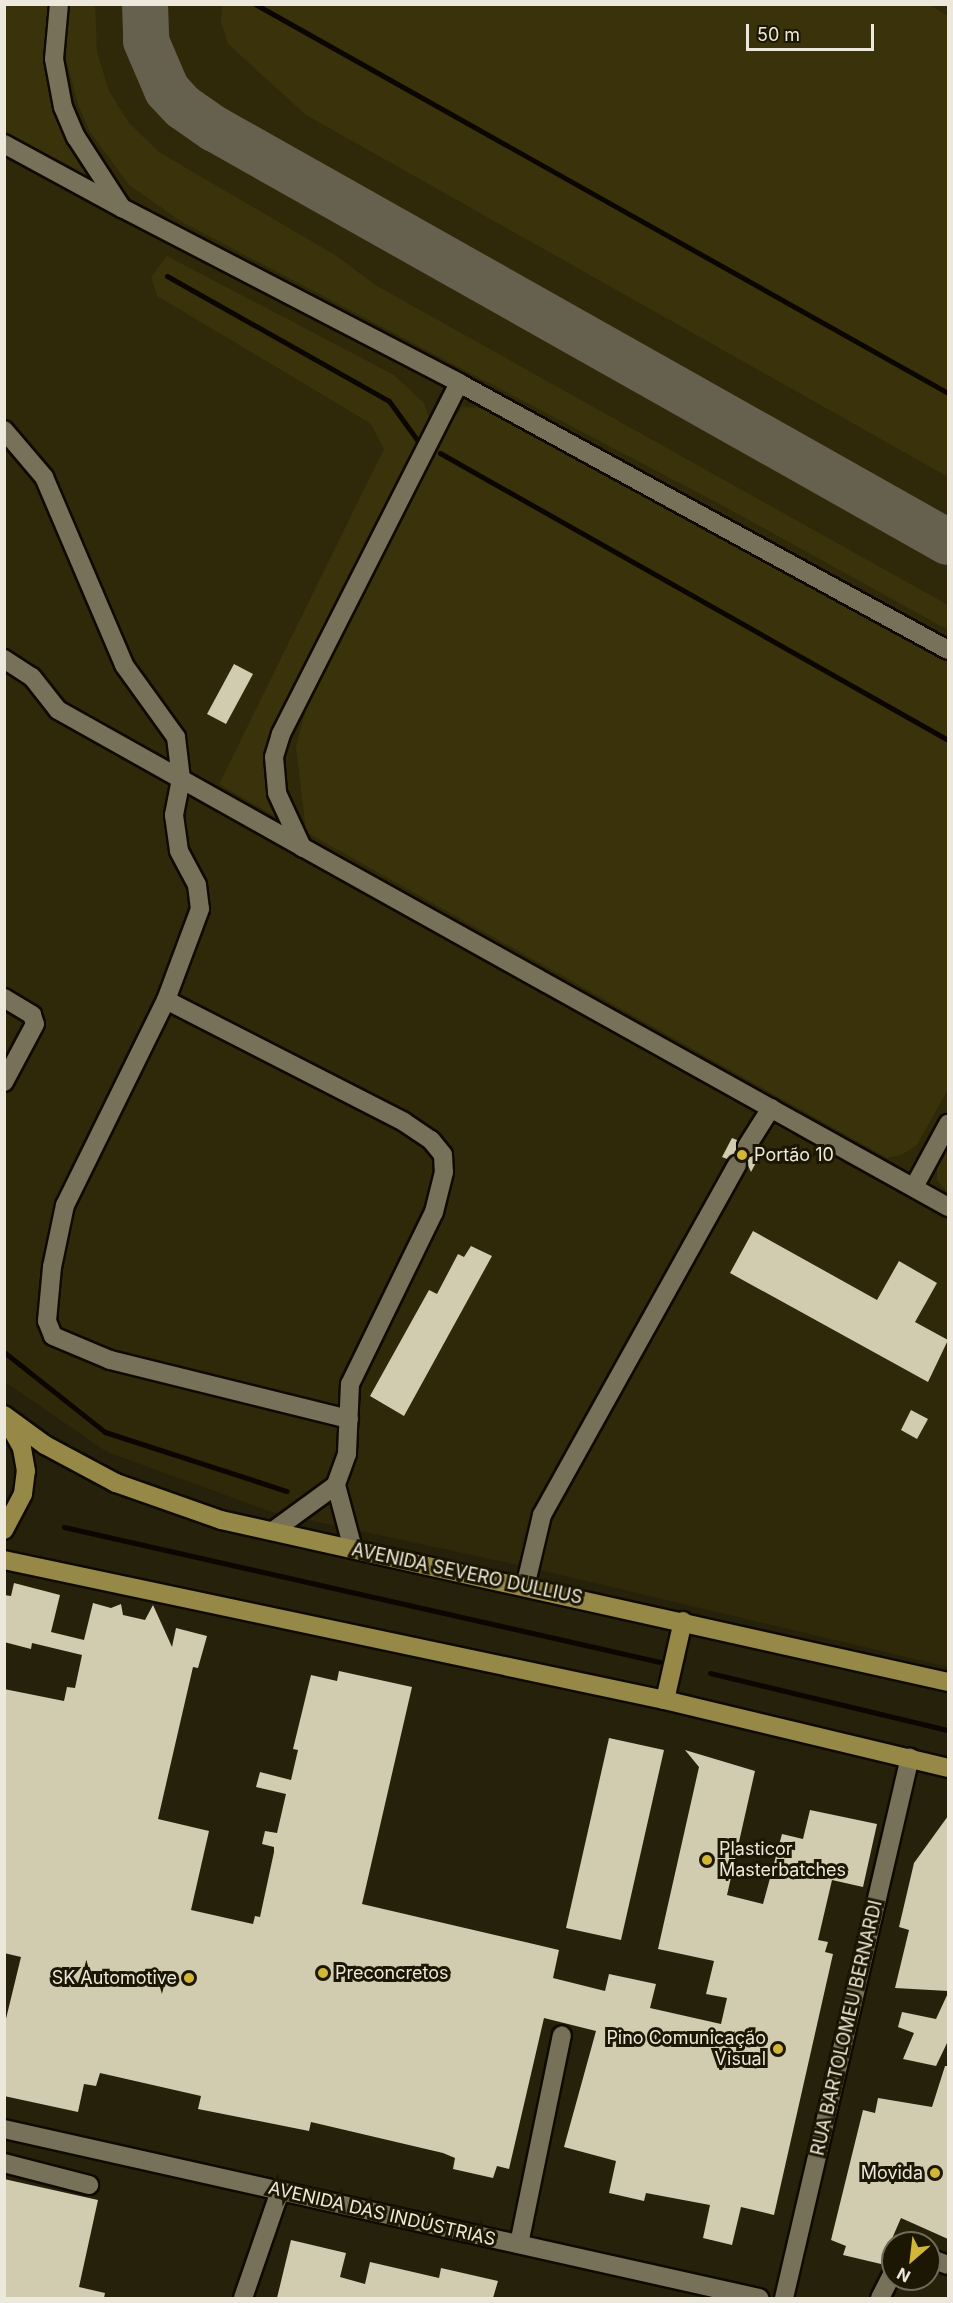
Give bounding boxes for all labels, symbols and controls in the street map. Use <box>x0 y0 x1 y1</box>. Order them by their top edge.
scale bar <box>749 12 876 50</box>
text: 50 m <box>757 24 800 45</box>
place label: Portão 10 <box>754 1144 834 1166</box>
marker: Portão 10 <box>735 1148 749 1162</box>
street label: AVENIDA SEVERO DULLIUS <box>350 1539 584 1609</box>
place label: Plasticor Masterbatches <box>719 1839 846 1882</box>
marker: Plasticor Masterbatches <box>700 1853 714 1867</box>
street label: RUA BARTOLOMEU BERNARDI <box>807 1898 887 2158</box>
place label: Preconcretos <box>335 1962 448 1984</box>
marker: Preconcretos <box>316 1966 330 1980</box>
place label: SK Automotive <box>52 1967 177 1989</box>
marker: SK Automotive <box>182 1971 196 1985</box>
place label: Pino Comunicação Visual <box>606 2028 766 2070</box>
marker: Pino Comunicação Visual <box>771 2042 785 2056</box>
place label: Movida <box>861 2162 923 2184</box>
marker: Movida <box>928 2166 942 2180</box>
street label: AVENIDA DAS INDÚSTRIAS <box>266 2177 498 2251</box>
north arrow <box>881 2231 941 2291</box>
text: N <box>893 2263 914 2287</box>

